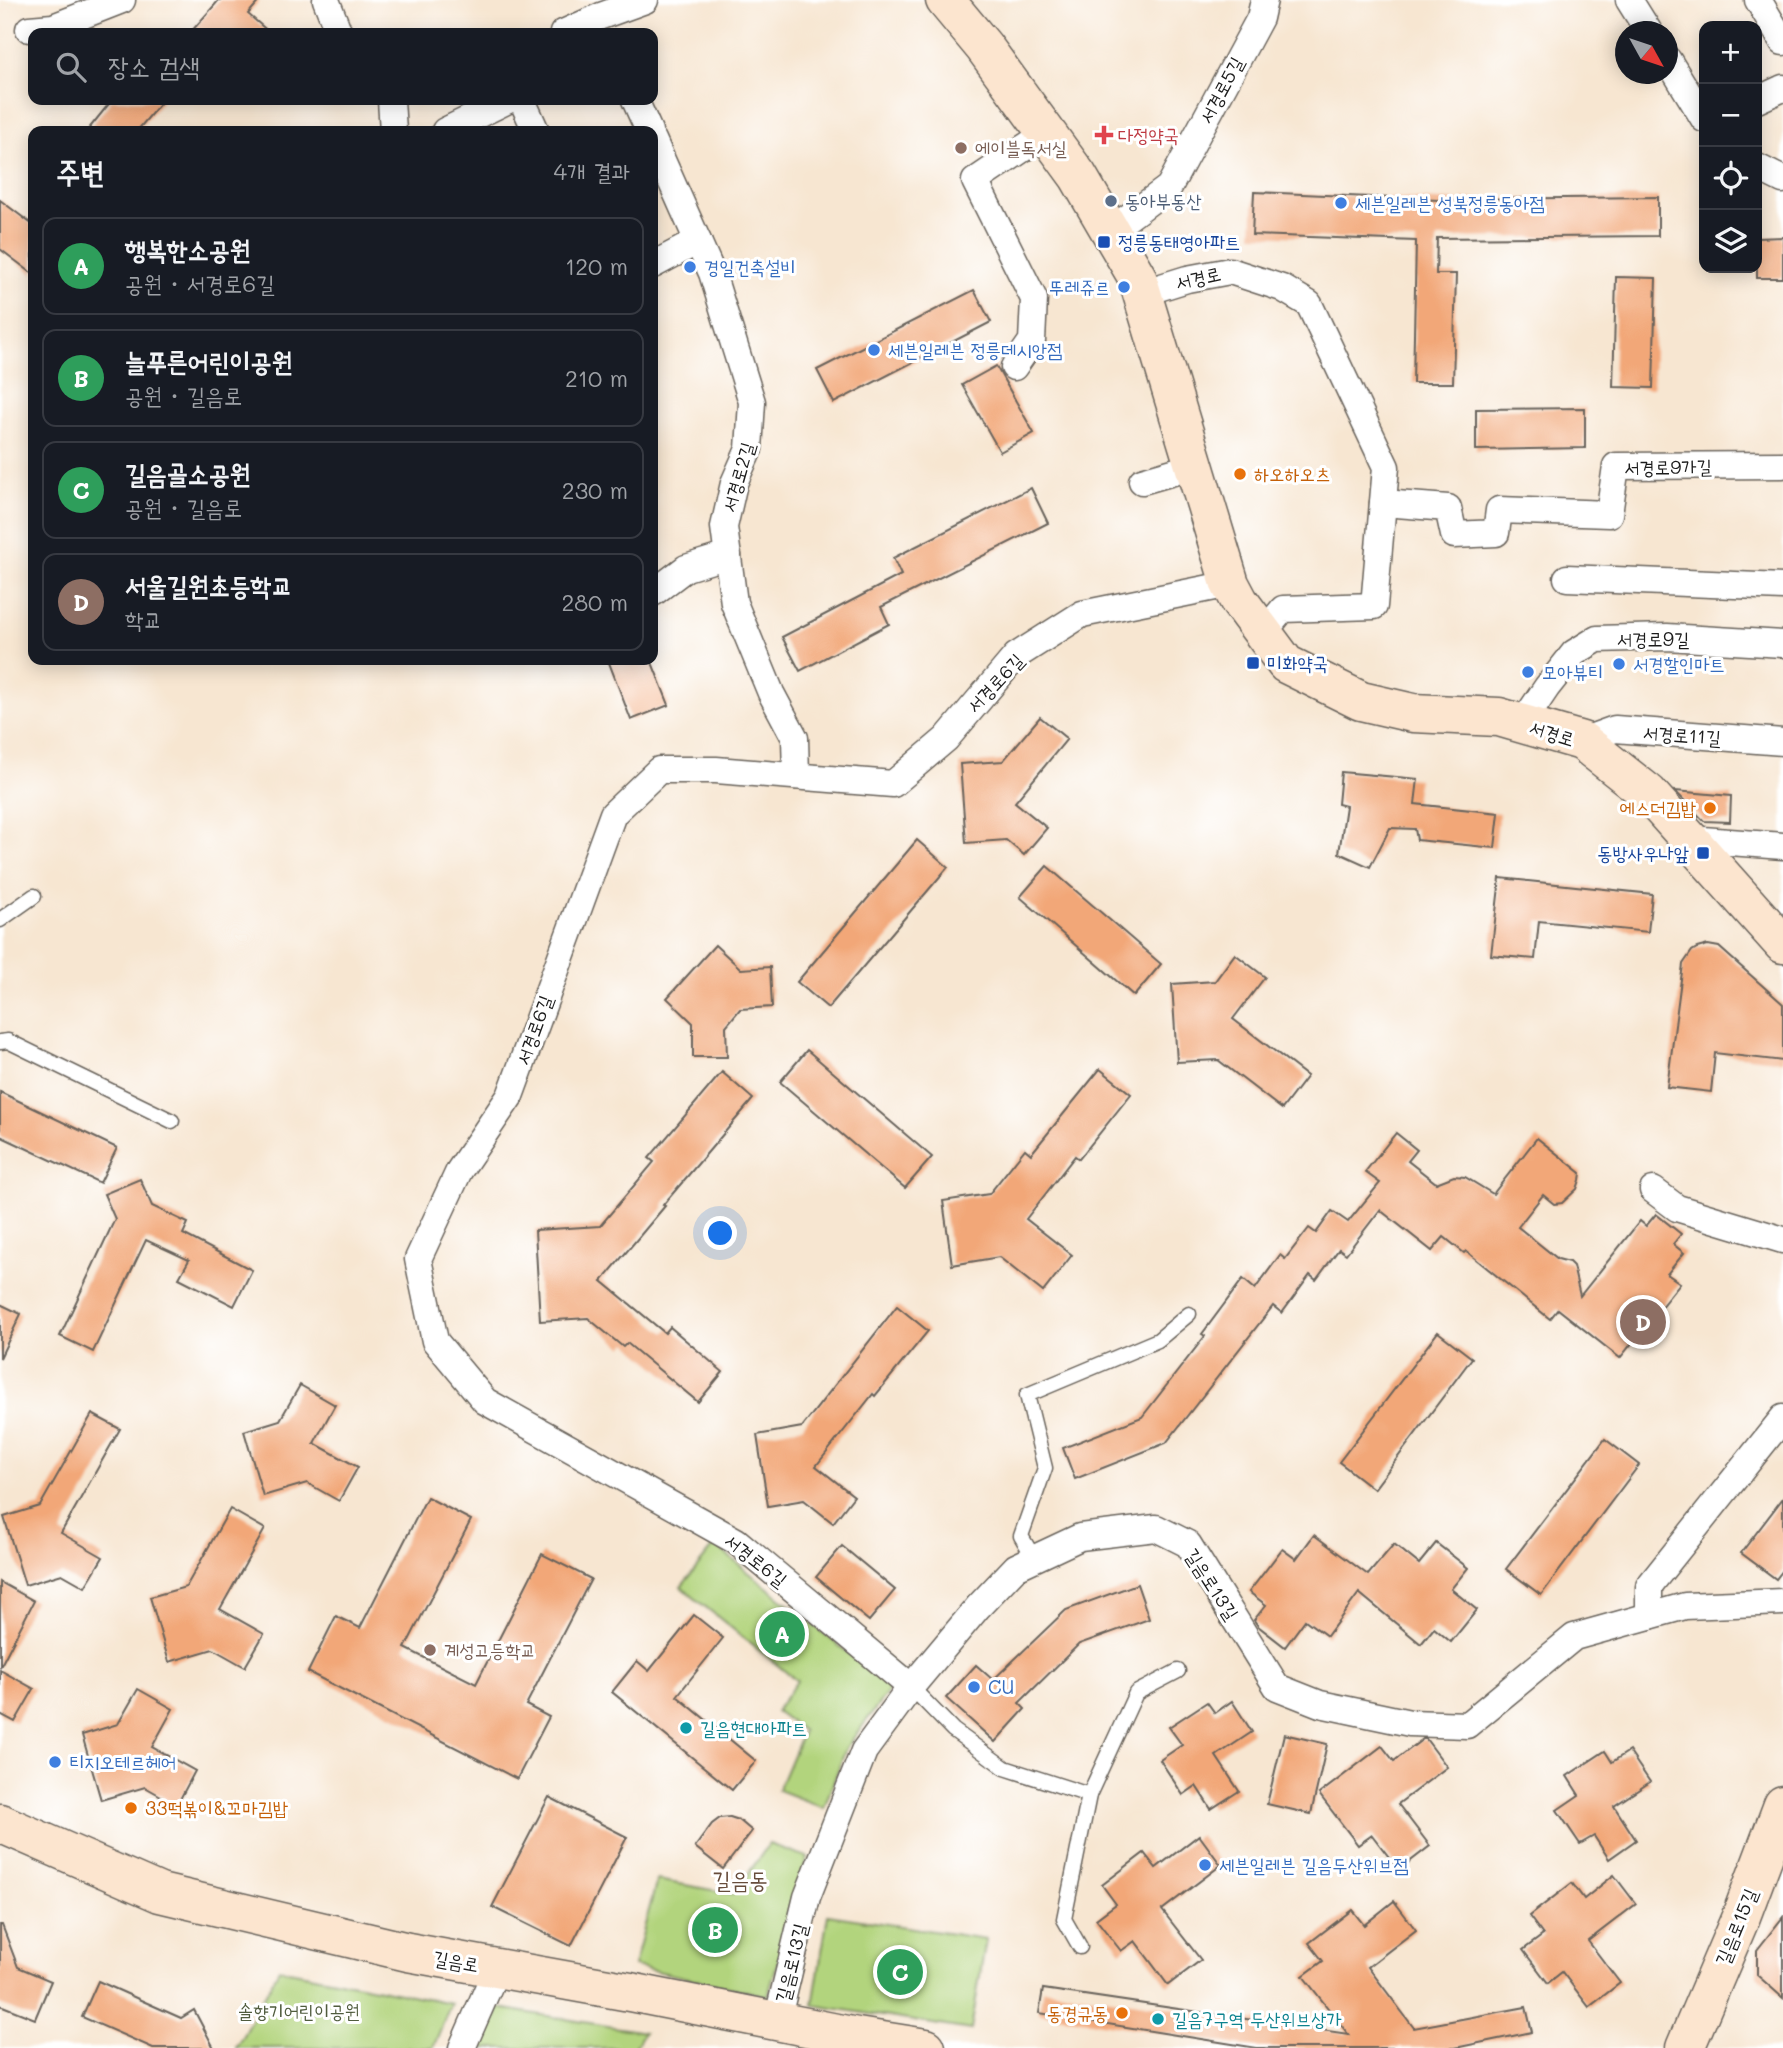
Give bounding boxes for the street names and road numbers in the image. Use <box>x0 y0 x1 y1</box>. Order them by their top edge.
street label: 서경로5길 <box>1193 52 1249 128</box>
street label: 서경로 <box>1173 260 1223 295</box>
street label: 서경로2길 <box>716 439 759 515</box>
street label: 서경로9가길 <box>1624 453 1712 480</box>
street label: 서경로9길 <box>1617 626 1689 651</box>
street label: 서경로6길 <box>961 648 1029 718</box>
street label: 서경로 <box>1527 714 1578 751</box>
street label: 서경로11길 <box>1642 719 1722 750</box>
street label: 서경로6길 <box>509 991 558 1068</box>
street label: 서경로6길 <box>720 1527 793 1592</box>
street label: 길음로13길 <box>1180 1543 1245 1624</box>
street label: 길음로15길 <box>1709 1885 1762 1969</box>
street label: 길음로13길 <box>769 1921 812 2005</box>
street label: 길음로 <box>431 1944 481 1977</box>

